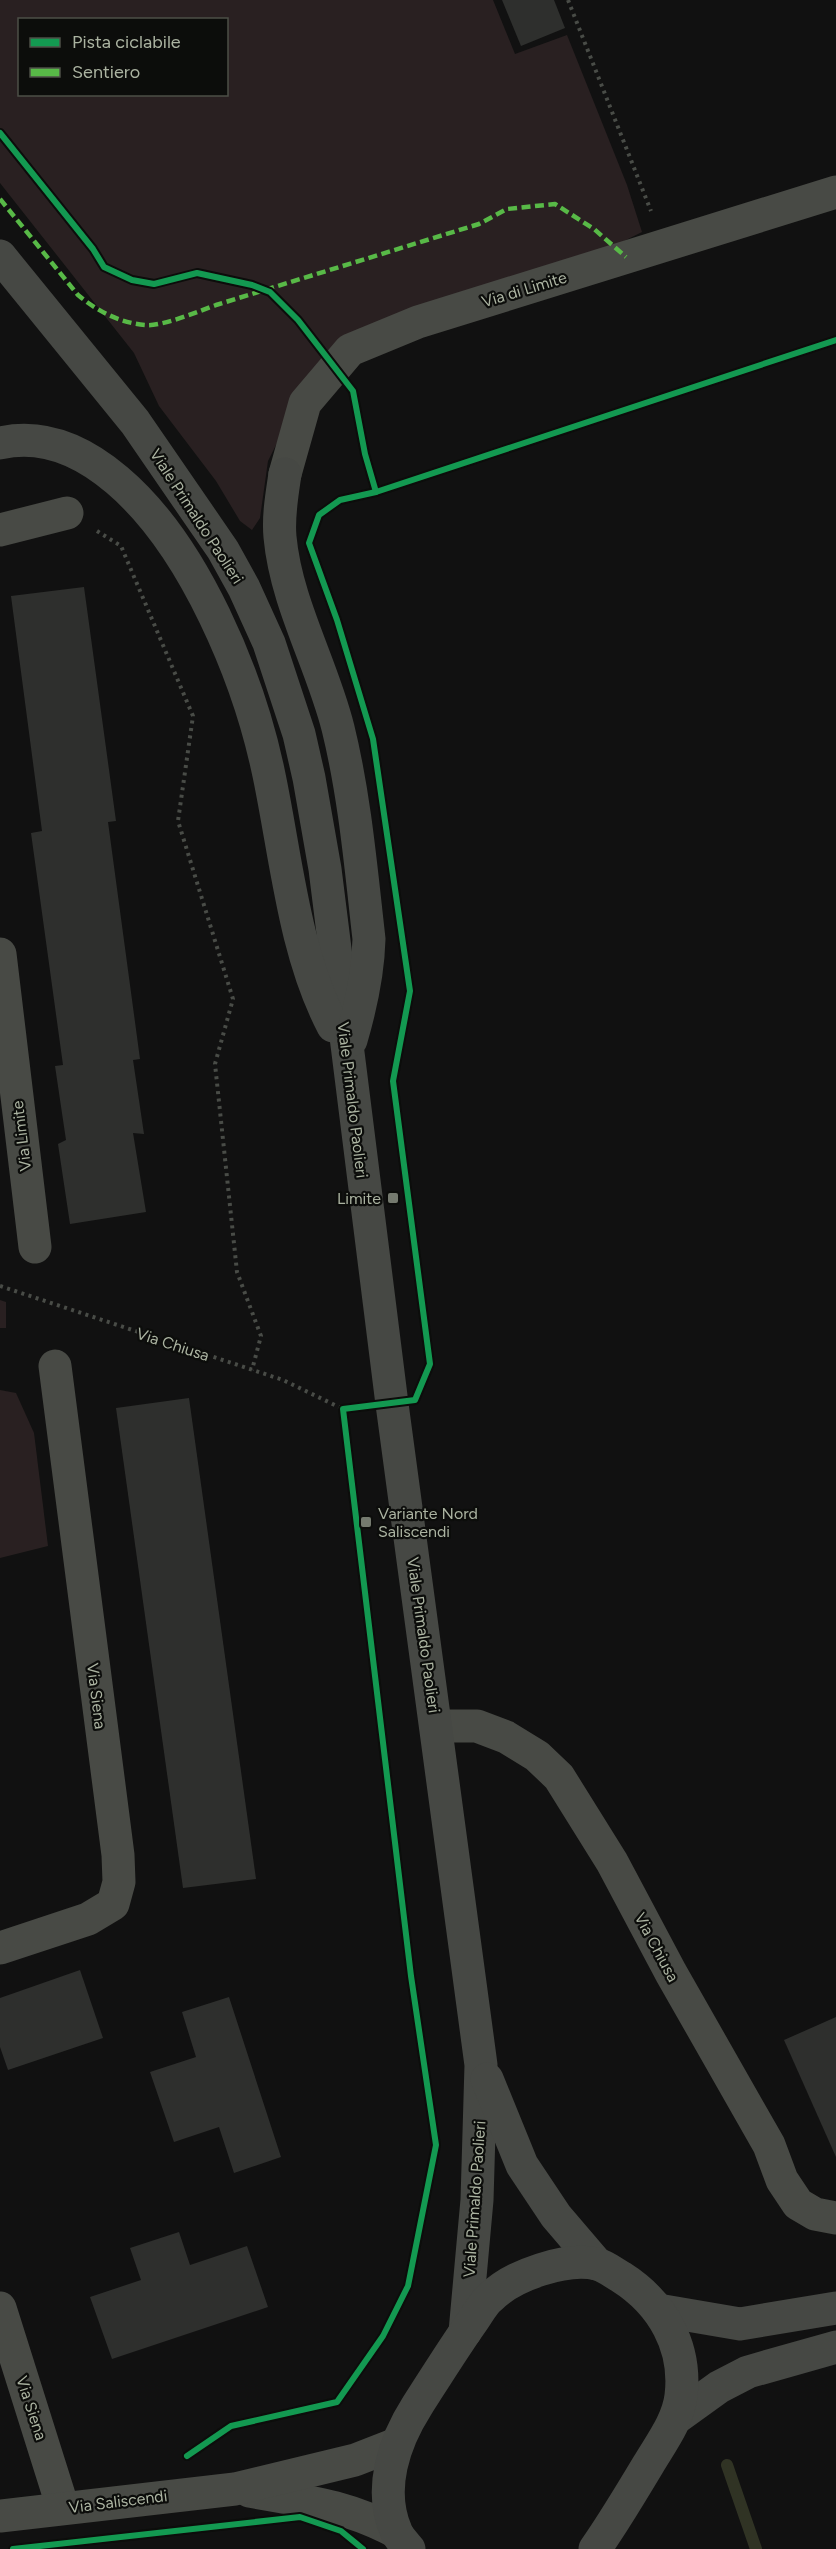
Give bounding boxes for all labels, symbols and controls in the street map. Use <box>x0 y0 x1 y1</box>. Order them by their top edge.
legend <box>18 18 228 96</box>
text: Pista ciclabile <box>72 31 181 53</box>
text: Sentiero <box>72 61 140 83</box>
street label: Via di Limite <box>479 267 569 311</box>
street label: Viale Primaldo Paolieri <box>146 445 247 587</box>
street label: Viale Primaldo Paolieri <box>334 1021 372 1179</box>
street label: Via Limite <box>8 1099 35 1172</box>
place label: Limite <box>337 1189 381 1208</box>
marker: Limite <box>386 1191 400 1205</box>
street label: Via Chiusa <box>134 1324 212 1365</box>
place label: Variante Nord Saliscendi <box>378 1504 478 1541</box>
marker: Variante Nord Saliscendi <box>359 1515 373 1529</box>
street label: Viale Primaldo Paolieri <box>403 1556 444 1714</box>
street label: Via Siena <box>83 1662 110 1730</box>
street label: Via Chiusa <box>630 1909 683 1985</box>
street label: Viale Primaldo Paolieri <box>460 2120 489 2278</box>
street label: Via Siena <box>12 2374 51 2443</box>
street label: Via Saliscendi <box>68 2486 168 2517</box>

